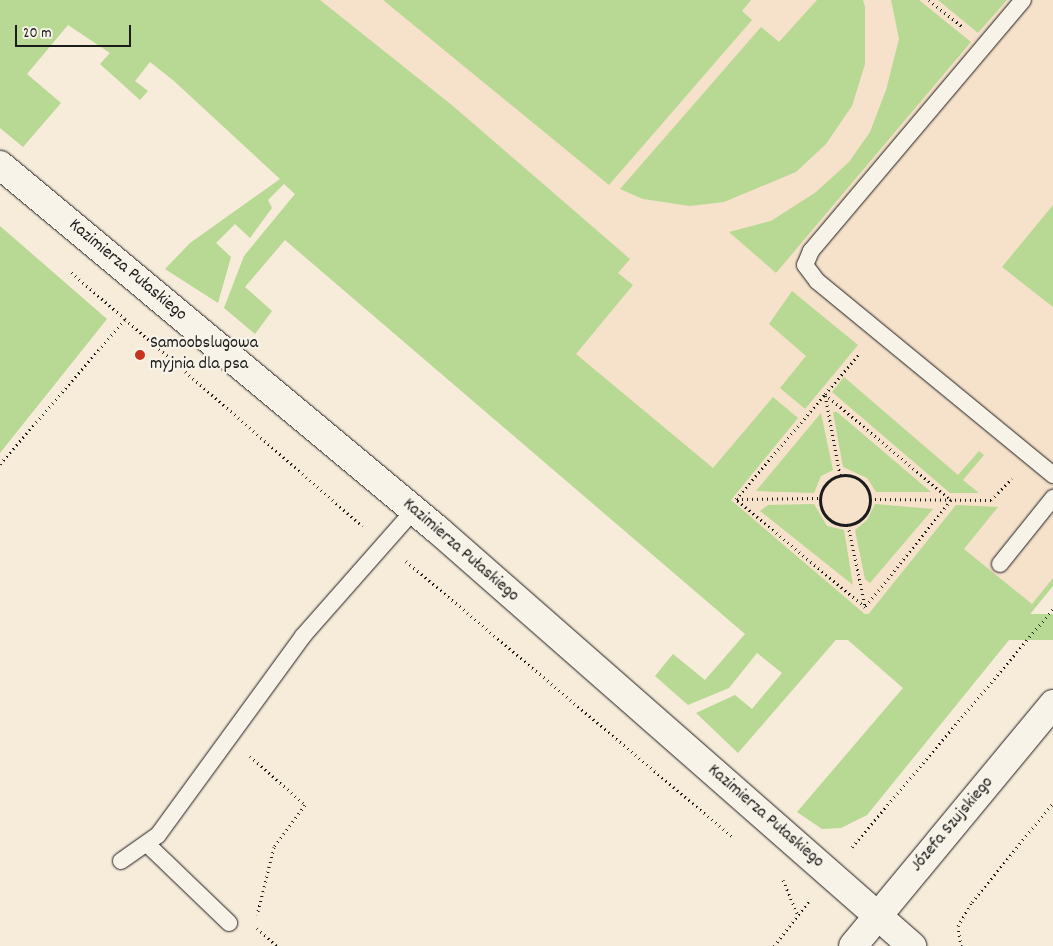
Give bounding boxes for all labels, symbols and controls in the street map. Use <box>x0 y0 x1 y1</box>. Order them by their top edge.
scale bar <box>18 15 134 47</box>
text: 20 m <box>23 23 51 45</box>
street label: Kazimierza Pułaskiego <box>64 215 190 327</box>
place label: Samoobslugowa myjnia dla psa <box>150 334 258 376</box>
marker: Samoobslugowa myjnia dla psa <box>134 349 146 361</box>
street label: Kazimierza Pułaskiego <box>397 494 523 608</box>
street label: Kazimierza Pułaskiego <box>702 760 828 874</box>
street label: Józefa Szujskiego <box>907 773 999 877</box>

